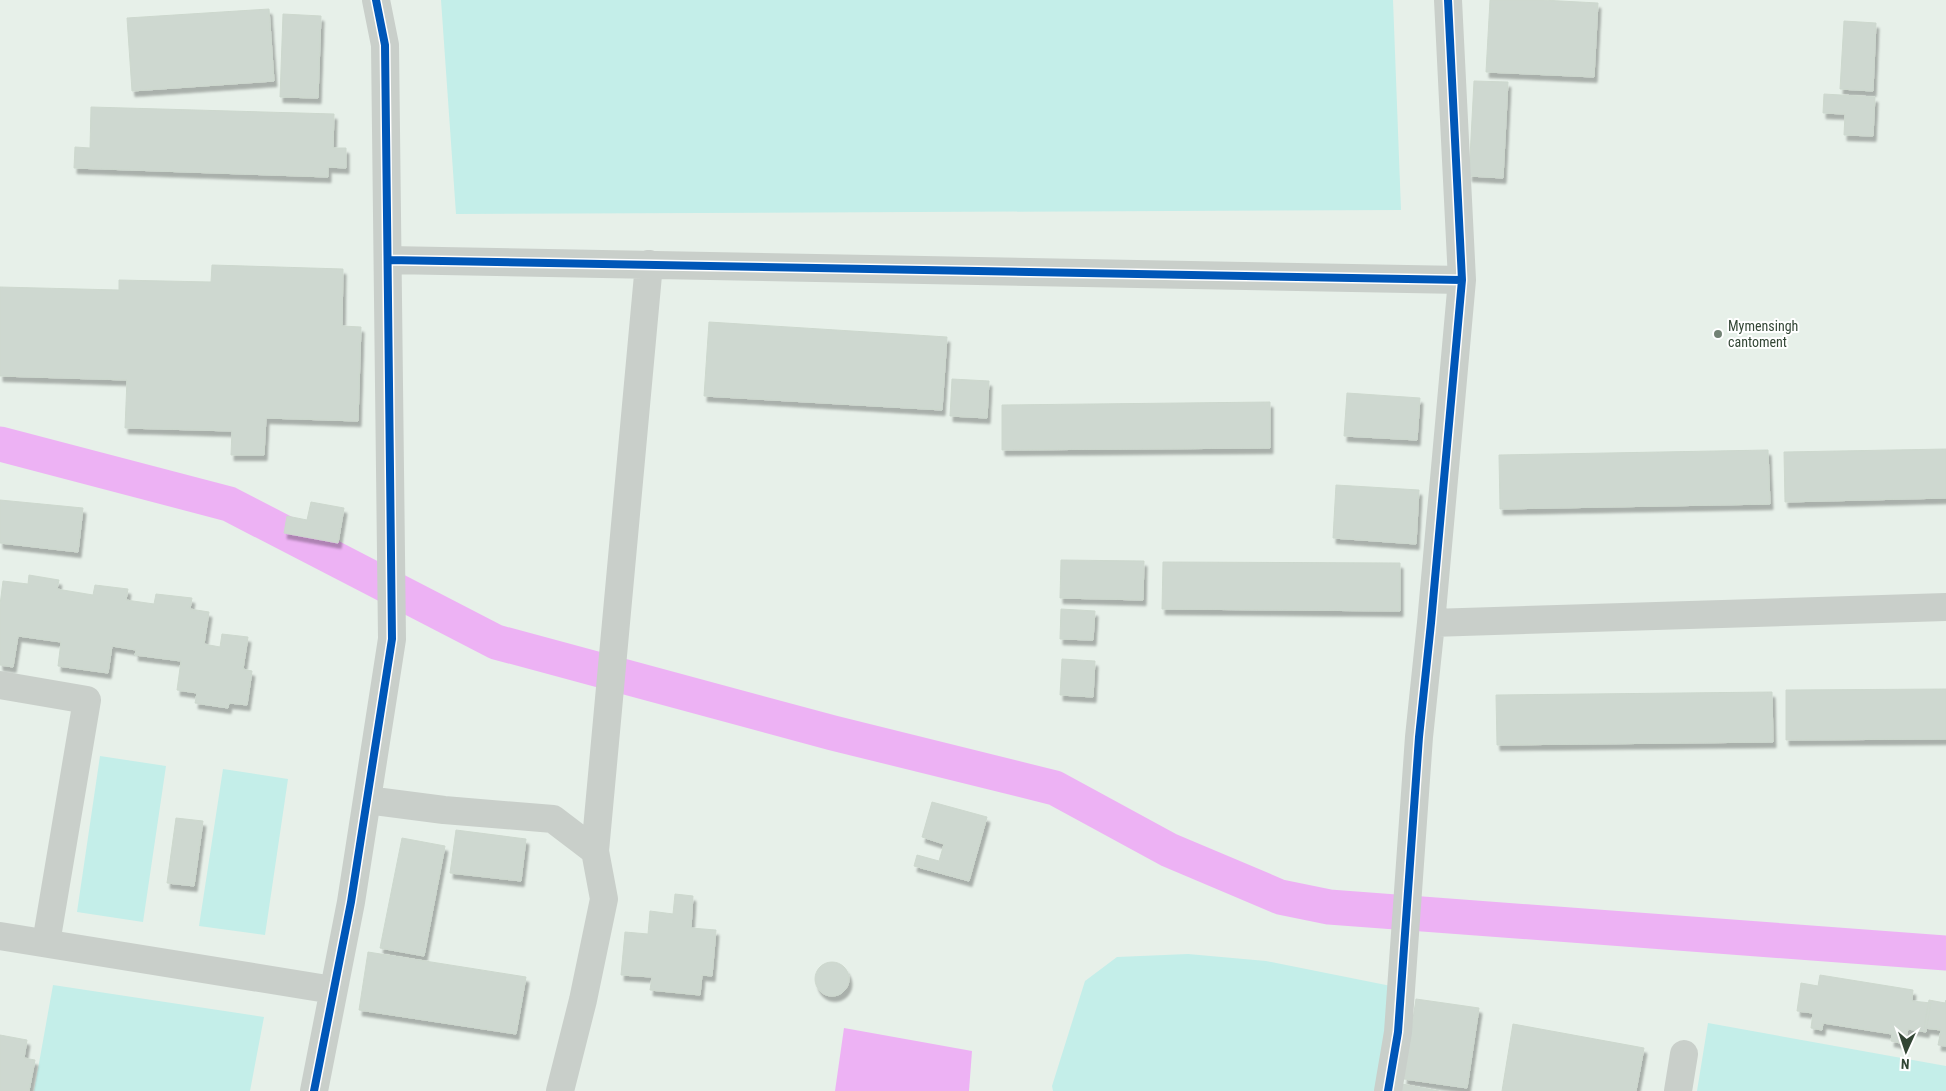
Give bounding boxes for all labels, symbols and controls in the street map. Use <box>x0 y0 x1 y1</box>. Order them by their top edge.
place label: Mymensingh cantoment <box>1728 318 1798 350</box>
marker: Mymensingh cantoment <box>1712 328 1724 340</box>
north arrow <box>1881 1026 1931 1076</box>
text: N <box>1901 1056 1910 1072</box>

